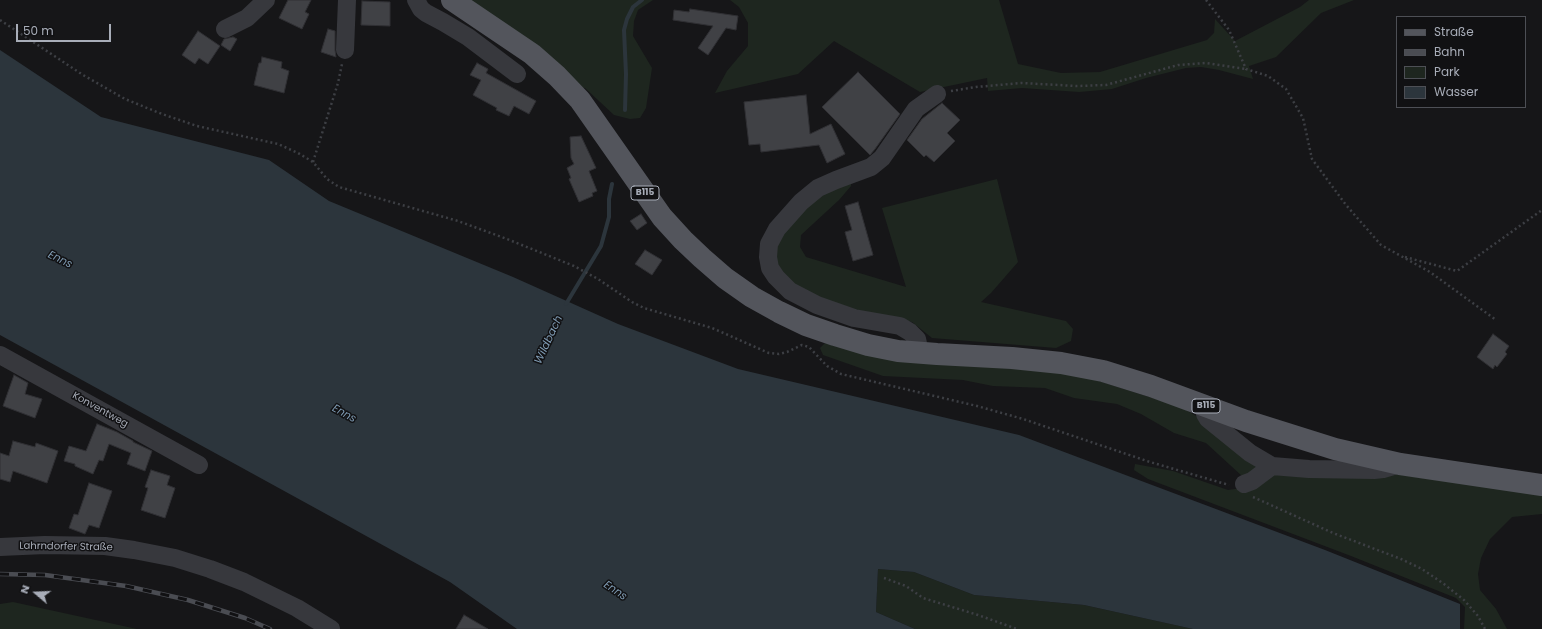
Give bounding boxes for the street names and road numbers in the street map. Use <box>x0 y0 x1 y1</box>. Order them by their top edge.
road number: B115 <box>631 186 659 200</box>
street label: Konventweg <box>70 390 130 430</box>
road number: B115 <box>1192 399 1220 413</box>
street label: Lahrndorfer Straße <box>19 540 113 554</box>

